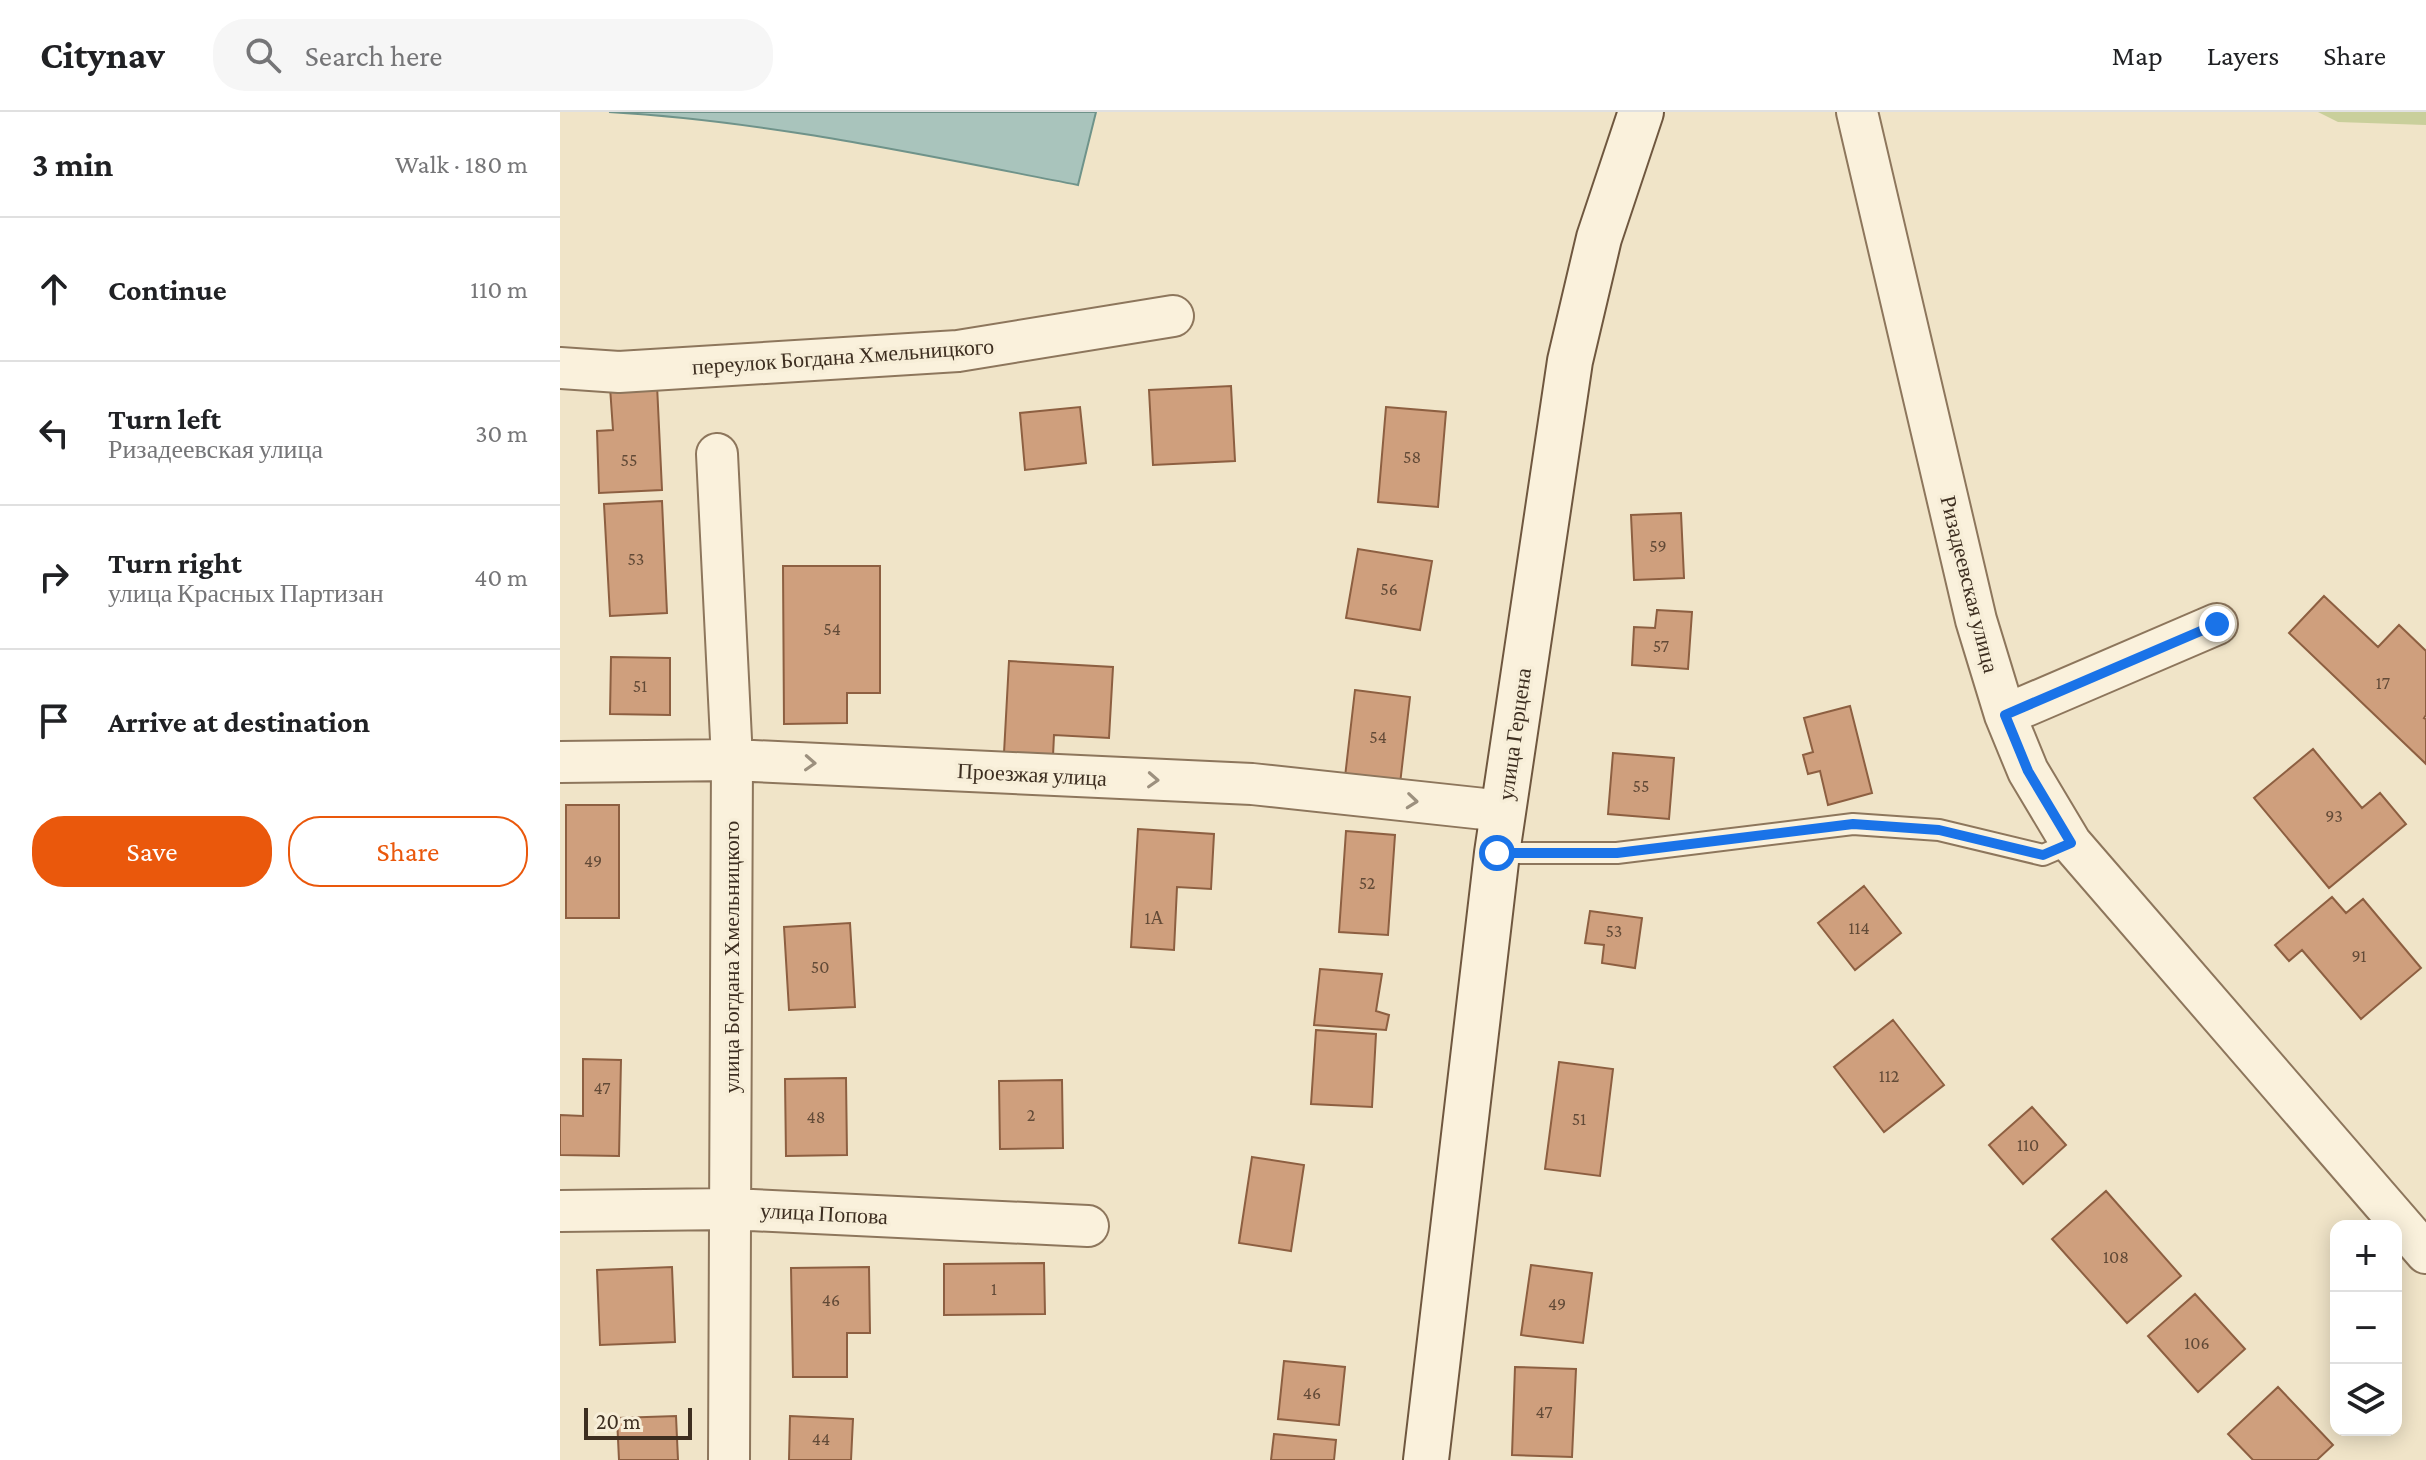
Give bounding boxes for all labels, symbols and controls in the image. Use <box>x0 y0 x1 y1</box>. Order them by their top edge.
search box <box>213 19 773 91</box>
icon: search <box>241 33 285 77</box>
text: Citynav <box>40 34 165 76</box>
text: Search here <box>305 39 442 72</box>
text: Map <box>2112 40 2163 71</box>
text: Layers <box>2207 40 2279 71</box>
text: Share <box>2323 40 2386 71</box>
text: 3 min <box>32 146 113 183</box>
text: Walk · 180 m <box>395 150 528 179</box>
icon: ahead <box>32 267 76 311</box>
text: Continue <box>108 273 227 306</box>
text: 110 m <box>470 275 528 304</box>
street label: переулок Богдана Хмельницкого <box>691 333 995 380</box>
text: Turn left <box>108 402 221 435</box>
icon: left <box>32 411 76 455</box>
text: 30 m <box>475 419 528 448</box>
text: Ризадеевская улица <box>108 435 323 464</box>
house number: 58 <box>1403 447 1421 467</box>
house number: 55 <box>621 450 637 470</box>
street label: Ризадеевская улица <box>1935 493 2004 676</box>
house number: 59 <box>1649 536 1667 556</box>
text: Turn right <box>108 546 242 579</box>
house number: 53 <box>628 549 644 569</box>
icon: right <box>32 555 76 599</box>
text: 40 m <box>474 563 528 592</box>
text: улица Красных Партизан <box>108 579 384 608</box>
house number: 56 <box>1380 579 1398 599</box>
route end <box>2199 606 2235 642</box>
house number: 54 <box>823 619 841 639</box>
house number: 57 <box>1653 636 1669 656</box>
street label: улица Герцена <box>1493 666 1536 802</box>
house number: 17 <box>2376 673 2390 693</box>
house number: 51 <box>633 676 647 696</box>
icon: arrive <box>32 699 76 743</box>
text: Arrive at destination <box>108 705 370 738</box>
house number: 54 <box>1369 727 1387 747</box>
one-way arrow <box>804 755 817 772</box>
street label: Проезжая улица <box>956 758 1108 791</box>
one-way arrow <box>1148 771 1160 788</box>
house number: 55 <box>1633 776 1649 796</box>
one-way arrow <box>1406 793 1419 810</box>
house number: 93 <box>2325 806 2343 826</box>
button: Save <box>32 816 272 887</box>
button: Share <box>288 816 528 887</box>
street label: улица Богдана Хмельницкого <box>719 821 744 1093</box>
route start <box>1479 835 1515 871</box>
house number: 49 <box>584 851 602 871</box>
house number: 52 <box>1359 873 1375 893</box>
house number: 1А <box>1145 908 1163 928</box>
house number: 114 <box>1848 918 1870 938</box>
house number: 53 <box>1606 921 1622 941</box>
house number: 91 <box>2351 946 2367 966</box>
house number: 50 <box>811 957 829 977</box>
house number: 112 <box>1879 1066 1899 1086</box>
house number: 47 <box>593 1078 611 1098</box>
house number: 2 <box>1027 1105 1035 1125</box>
house number: 48 <box>807 1107 825 1127</box>
house number: 51 <box>1572 1109 1586 1129</box>
house number: 110 <box>2017 1135 2039 1155</box>
street label: улица Попова <box>759 1198 889 1229</box>
map controls <box>2330 1220 2402 1436</box>
button: + <box>2330 1220 2402 1292</box>
house number: 108 <box>2103 1247 2129 1267</box>
house number: 1 <box>991 1279 997 1299</box>
house number: 46 <box>822 1290 840 1310</box>
button: − <box>2330 1292 2402 1364</box>
house number: 49 <box>1548 1294 1566 1314</box>
house number: 106 <box>2184 1333 2210 1353</box>
button: layers <box>2330 1364 2402 1436</box>
house number: 46 <box>1303 1383 1321 1403</box>
house number: 47 <box>1535 1402 1553 1422</box>
scale bar <box>584 1404 692 1440</box>
text: 20 m <box>596 1409 641 1434</box>
house number: 44 <box>812 1429 830 1449</box>

